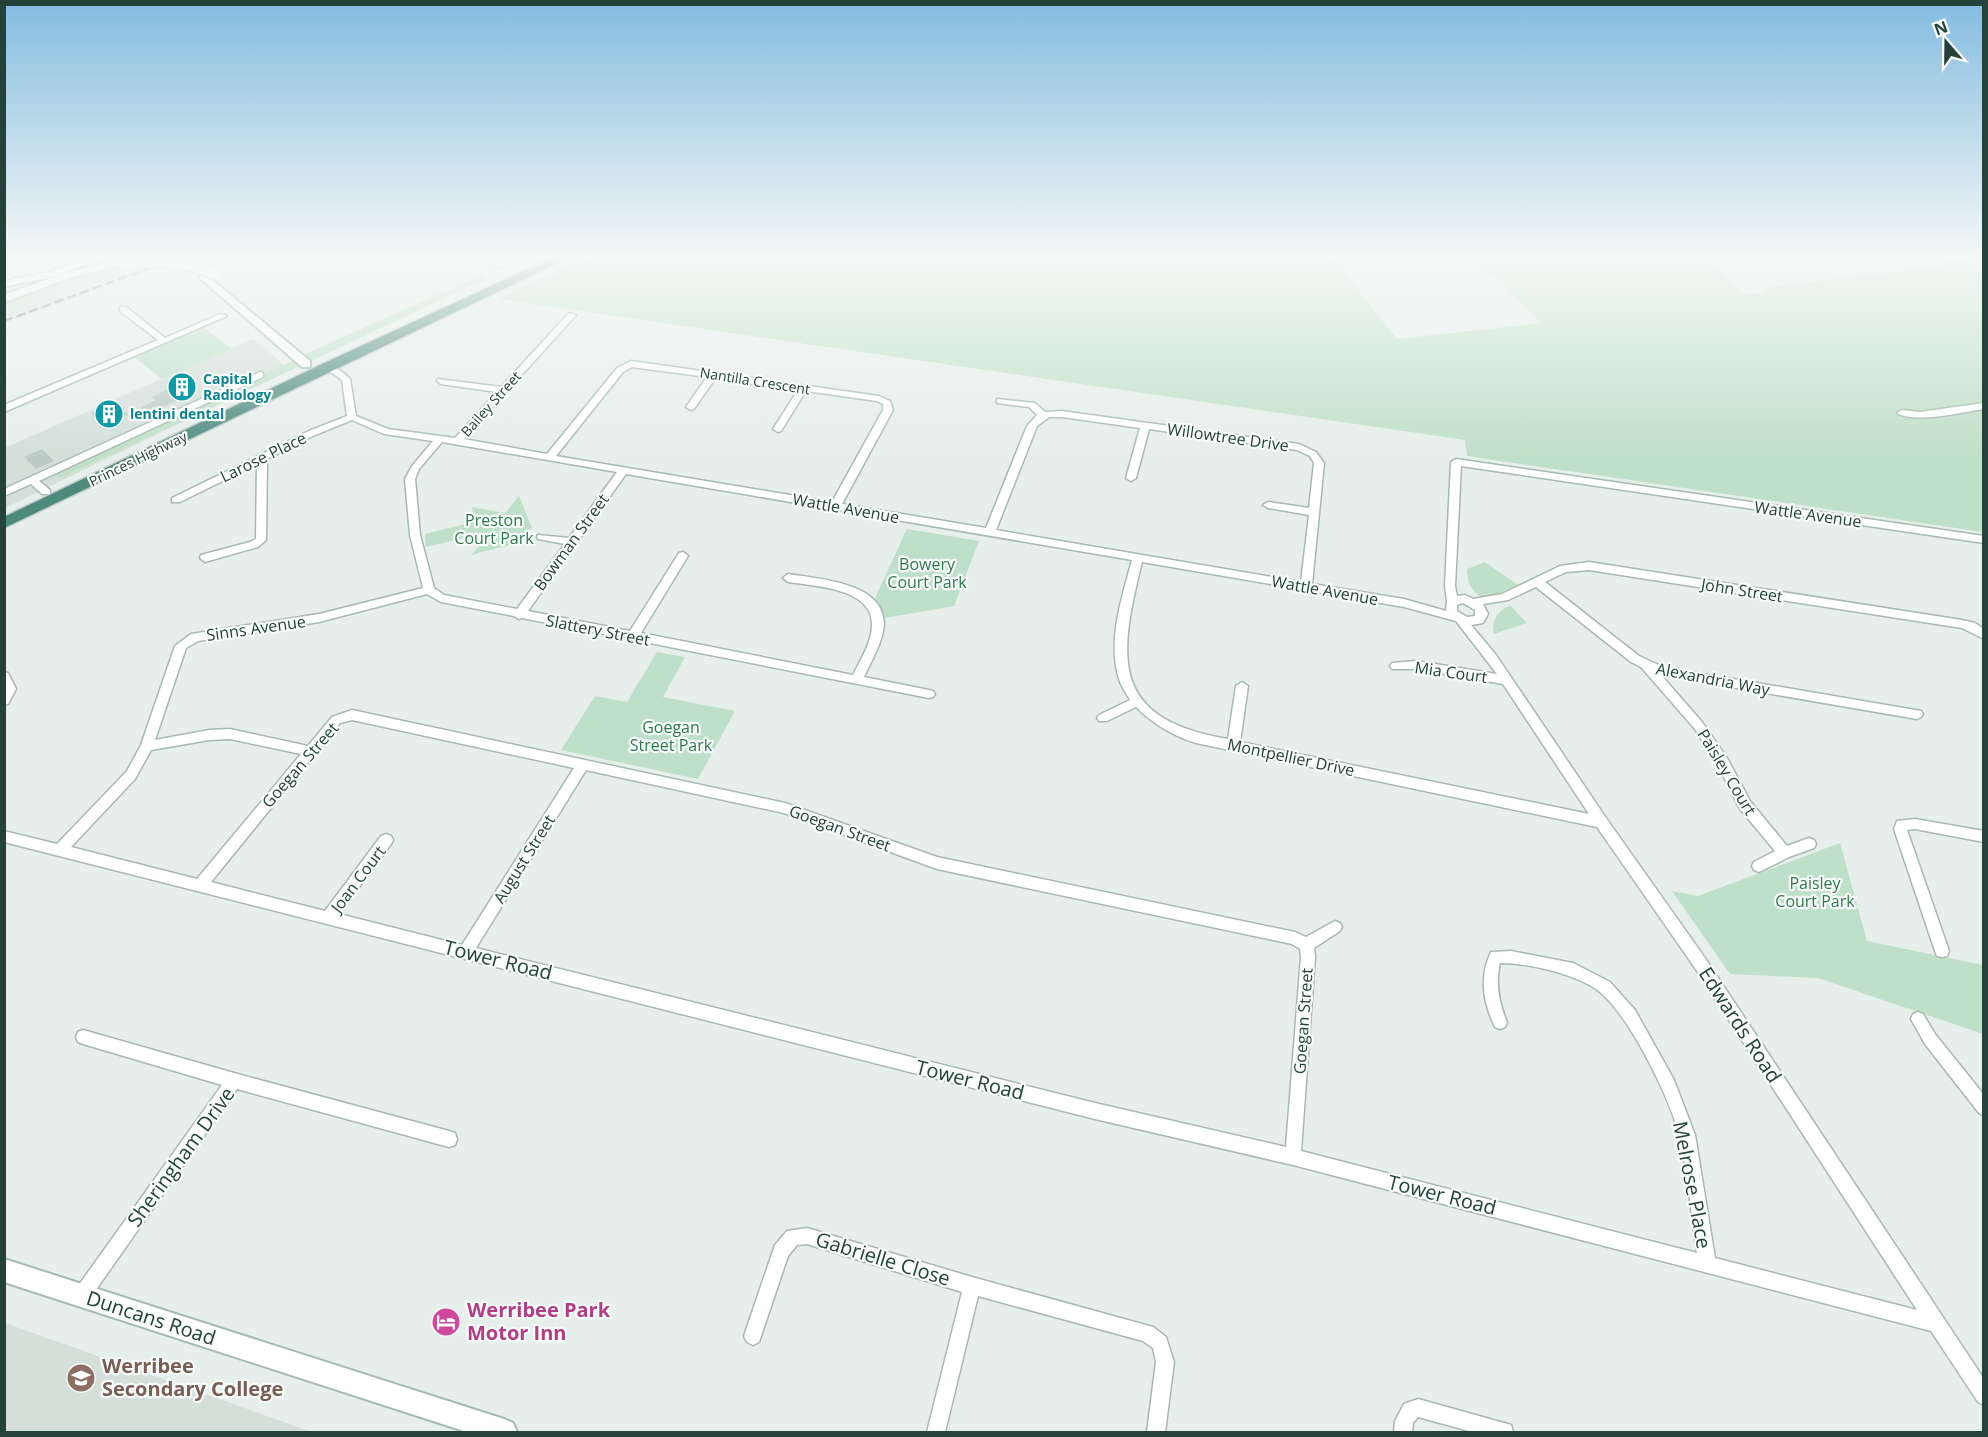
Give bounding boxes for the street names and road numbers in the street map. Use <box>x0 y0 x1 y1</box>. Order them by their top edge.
street label: Nantilla Crescent <box>699 362 811 399</box>
street label: Bailey Street <box>456 367 525 440</box>
street label: Willowtree Drive <box>1166 418 1290 456</box>
street label: Princes Highway <box>86 426 191 491</box>
street label: Larose Place <box>216 427 310 487</box>
street label: Wattle Avenue <box>791 488 901 528</box>
street label: Bowman Street <box>528 489 614 595</box>
street label: Wattle Avenue <box>1753 496 1863 532</box>
street label: Wattle Avenue <box>1270 570 1380 610</box>
street label: John Street <box>1698 572 1785 607</box>
street label: Slattery Street <box>544 609 652 651</box>
street label: Sinns Avenue <box>205 610 307 646</box>
street label: Mia Court <box>1413 656 1489 688</box>
street label: Alexandria Way <box>1654 657 1773 701</box>
street label: Goegan Street <box>257 717 343 812</box>
street label: Paisley Court <box>1693 725 1762 820</box>
street label: Montpellier Drive <box>1225 733 1357 781</box>
street label: Goegan Street <box>786 799 894 857</box>
street label: August Street <box>488 810 560 907</box>
street label: Joan Court <box>324 841 391 919</box>
street label: Tower Road <box>441 933 555 986</box>
street label: Edwards Road <box>1693 962 1788 1088</box>
street label: Goegan Street <box>1288 967 1318 1075</box>
street label: Tower Road <box>913 1053 1027 1106</box>
street label: Sheringham Drive <box>121 1081 241 1232</box>
street label: Melrose Place <box>1667 1119 1718 1251</box>
street label: Tower Road <box>1385 1168 1499 1221</box>
street label: Gabrielle Close <box>813 1225 954 1292</box>
street label: Duncans Road <box>83 1284 219 1351</box>

